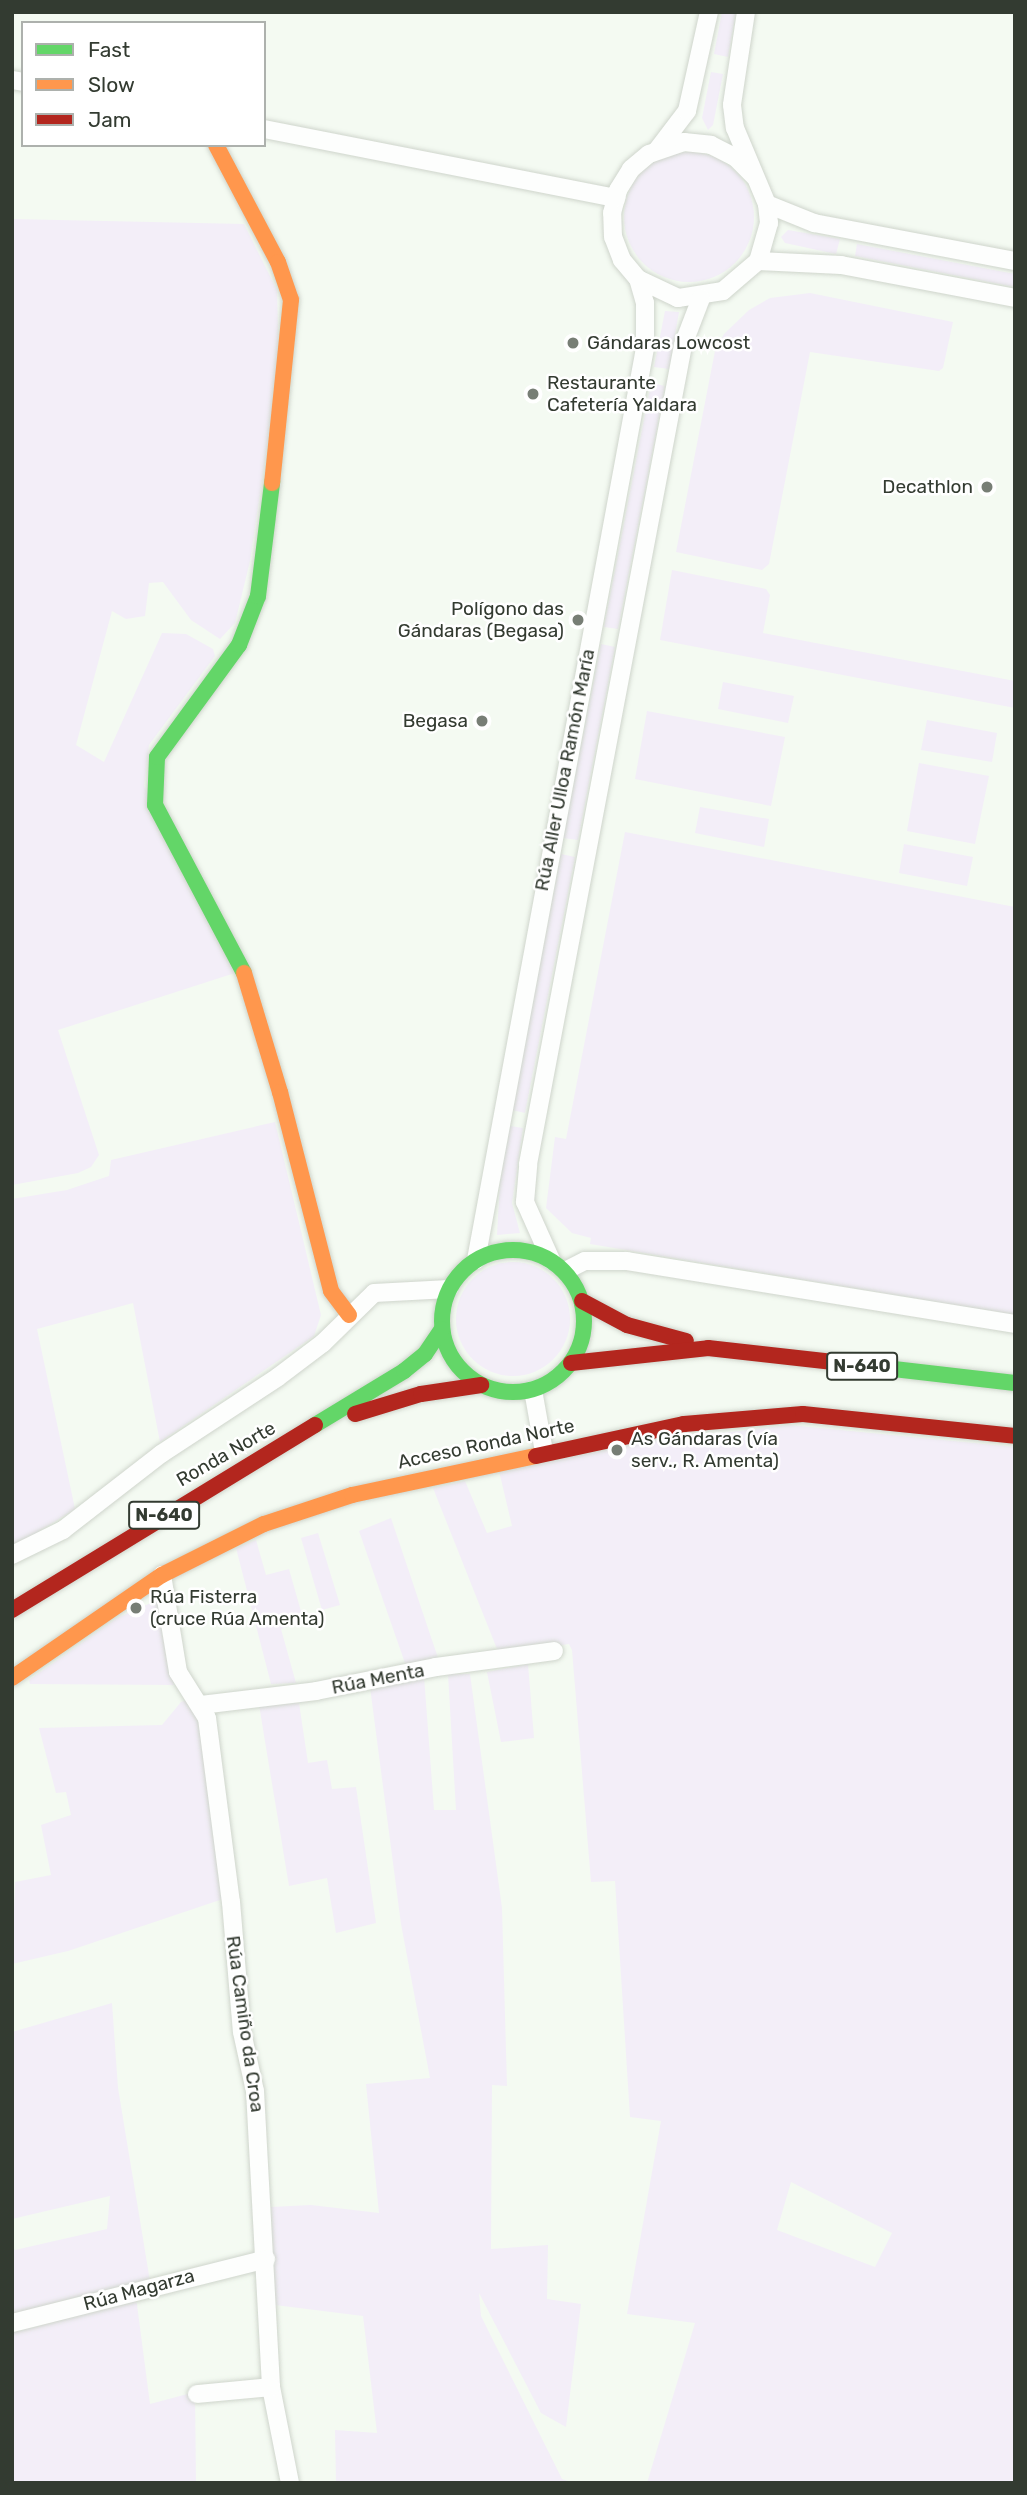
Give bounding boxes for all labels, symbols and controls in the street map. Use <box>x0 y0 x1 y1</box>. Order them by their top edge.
legend <box>21 21 266 147</box>
text: Fast <box>88 37 130 62</box>
text: Slow <box>88 72 135 97</box>
text: Jam <box>88 107 132 132</box>
place label: Gándaras Lowcost <box>587 332 750 354</box>
marker: Gándaras Lowcost <box>565 335 581 351</box>
place label: Restaurante Cafetería Yaldara <box>547 372 698 416</box>
marker: Restaurante Cafetería Yaldara <box>525 386 541 402</box>
place label: Decathlon <box>882 476 973 498</box>
marker: Decathlon <box>979 479 995 495</box>
place label: Polígono das Gándaras (Begasa) <box>398 598 564 642</box>
marker: Polígono das Gándaras (Begasa) <box>570 612 586 628</box>
street label: Rúa Aller Ulloa Ramón María <box>530 647 600 893</box>
place label: Begasa <box>403 710 468 732</box>
marker: Begasa <box>474 713 490 729</box>
road number: N-640 <box>825 1352 899 1380</box>
street label: Acceso Ronda Norte <box>396 1414 576 1474</box>
street label: Ronda Norte <box>172 1416 280 1492</box>
place label: As Gándaras (vía serv., R. Amenta) <box>631 1428 779 1472</box>
marker: As Gándaras (vía serv., R. Amenta) <box>609 1442 625 1458</box>
road number: N-640 <box>127 1500 201 1530</box>
place label: Rúa Fisterra (cruce Rúa Amenta) <box>150 1586 325 1630</box>
marker: Rúa Fisterra (cruce Rúa Amenta) <box>128 1600 144 1616</box>
street label: Rúa Menta <box>330 1659 426 1699</box>
street label: Rúa Camiño da Croa <box>221 1934 269 2114</box>
street label: Rúa Magarza <box>81 2264 197 2316</box>

